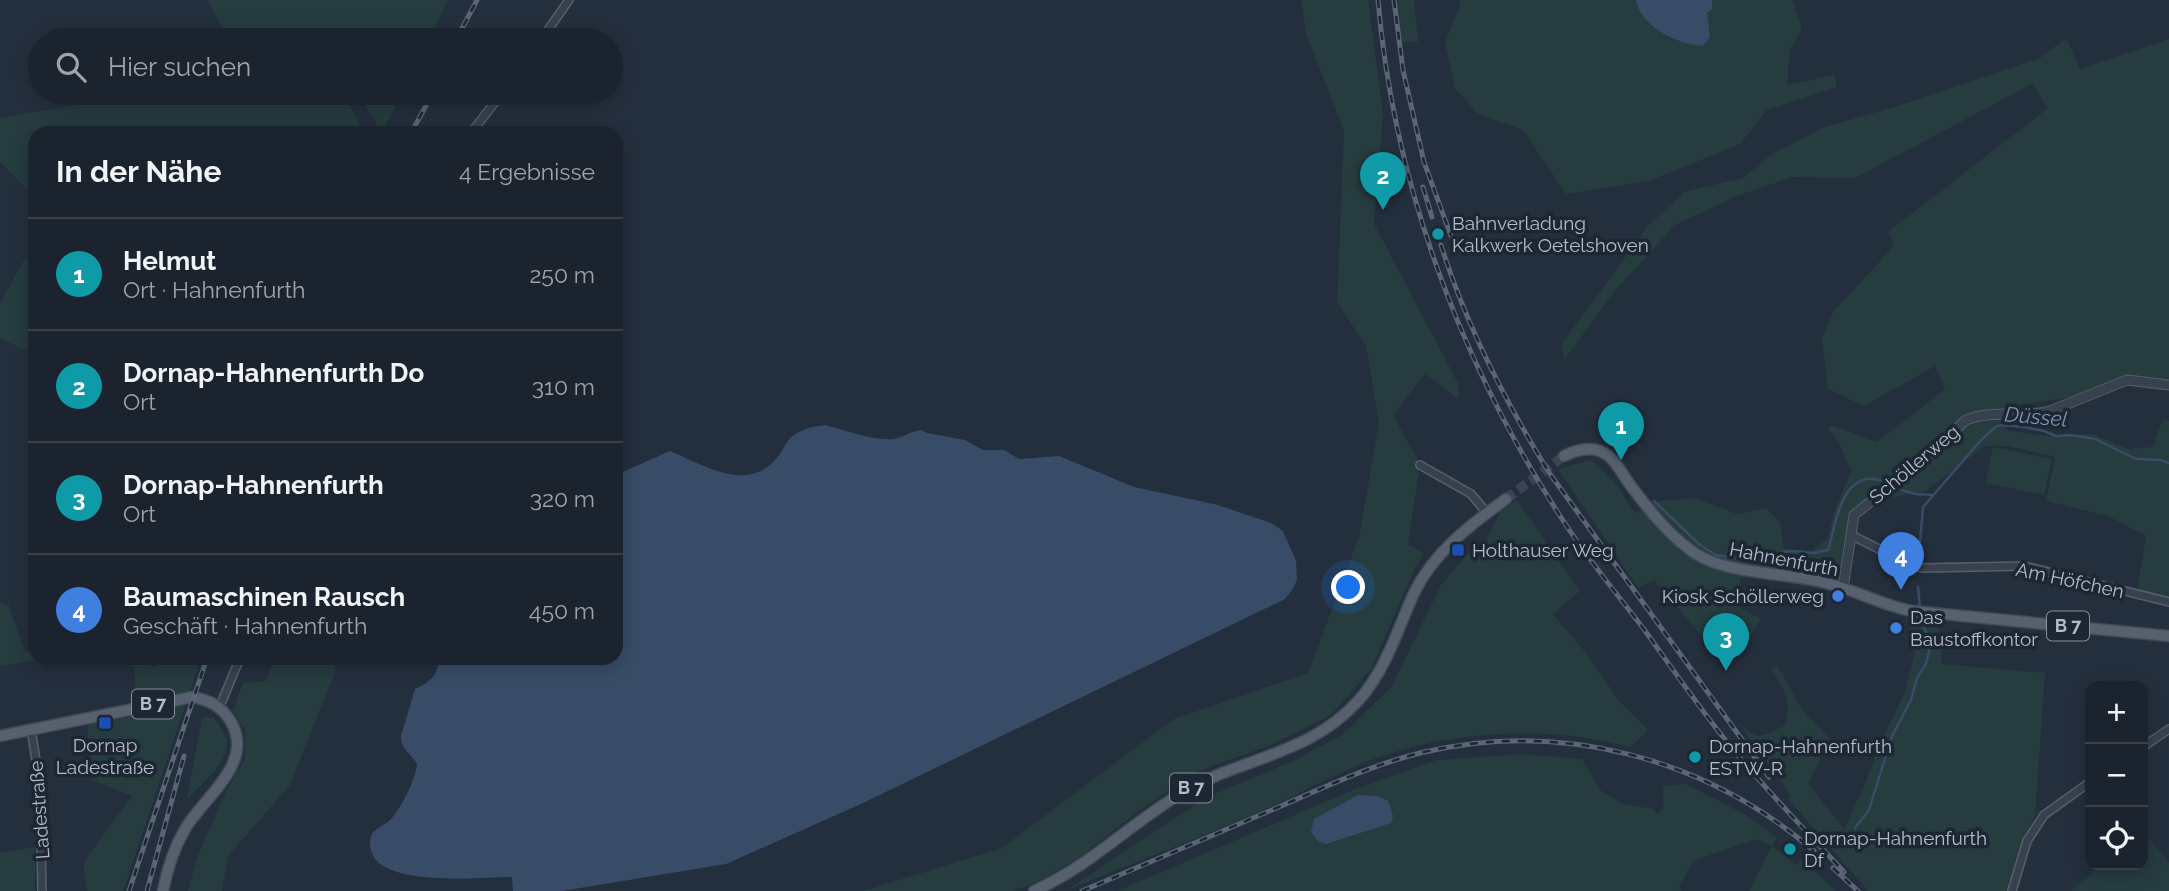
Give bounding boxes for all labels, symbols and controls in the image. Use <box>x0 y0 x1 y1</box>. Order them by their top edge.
search box <box>28 28 623 105</box>
icon: search <box>52 48 90 86</box>
text: Hier suchen <box>108 52 251 82</box>
pin: 2 <box>1360 152 1406 210</box>
text: In der Nähe <box>56 154 221 189</box>
text: 4 Ergebnisse <box>459 158 595 185</box>
place label: Bahnverladung Kalkwerk Oetelshoven <box>1452 212 1649 256</box>
marker: Bahnverladung Kalkwerk Oetelshoven <box>1430 226 1446 242</box>
text: Helmut <box>123 246 216 276</box>
text: 1 <box>73 261 85 288</box>
text: 250 m <box>529 261 595 288</box>
text: Ort · Hahnenfurth <box>123 276 306 303</box>
text: Dornap-Hahnenfurth Do <box>123 358 424 388</box>
text: 2 <box>73 373 85 400</box>
text: 310 m <box>532 373 595 400</box>
text: Ort <box>123 388 156 415</box>
water label: Düssel <box>2004 401 2068 432</box>
pin: 1 <box>1598 402 1644 460</box>
street label: Schöllerweg <box>1865 420 1963 508</box>
text: Dornap-Hahnenfurth <box>123 470 384 500</box>
text: 3 <box>73 485 85 512</box>
text: 320 m <box>530 485 595 512</box>
text: Ort <box>123 500 156 527</box>
pin: 4 <box>1878 532 1924 590</box>
street label: Hahnenfurth <box>1728 538 1840 580</box>
place label: Holthauser Weg <box>1472 539 1614 561</box>
marker: Holthauser Weg <box>1450 542 1466 558</box>
street label: Am Höfchen <box>2014 558 2126 602</box>
your location <box>1331 570 1365 604</box>
text: Baumaschinen Rausch <box>123 582 405 612</box>
place label: Kiosk Schöllerweg <box>1662 585 1824 607</box>
marker: Kiosk Schöllerweg <box>1830 588 1846 604</box>
text: 4 <box>72 597 86 624</box>
text: 450 m <box>529 597 595 624</box>
place label: Das Baustoffkontor <box>1910 606 2038 650</box>
text: Geschäft · Hahnenfurth <box>123 612 367 639</box>
road number: B 7 <box>2047 612 2089 640</box>
pin: 3 <box>1703 613 1749 671</box>
marker: Das Baustoffkontor <box>1888 620 1904 636</box>
map controls <box>2085 681 2148 870</box>
button: + <box>2085 681 2148 744</box>
road number: B 7 <box>132 690 174 718</box>
marker: Dornap Ladestraße <box>97 715 113 731</box>
place label: Dornap Ladestraße <box>56 734 154 778</box>
place label: Dornap-Hahnenfurth ESTW-R <box>1709 735 1892 779</box>
button: − <box>2085 744 2148 807</box>
marker: Dornap-Hahnenfurth ESTW-R <box>1687 749 1703 765</box>
street label: Ladestraße <box>25 760 53 860</box>
road number: B 7 <box>1170 774 1212 802</box>
button: locate <box>2085 807 2148 870</box>
place label: Dornap-Hahnenfurth Df <box>1804 827 1987 871</box>
marker: Dornap-Hahnenfurth Df <box>1782 841 1798 857</box>

